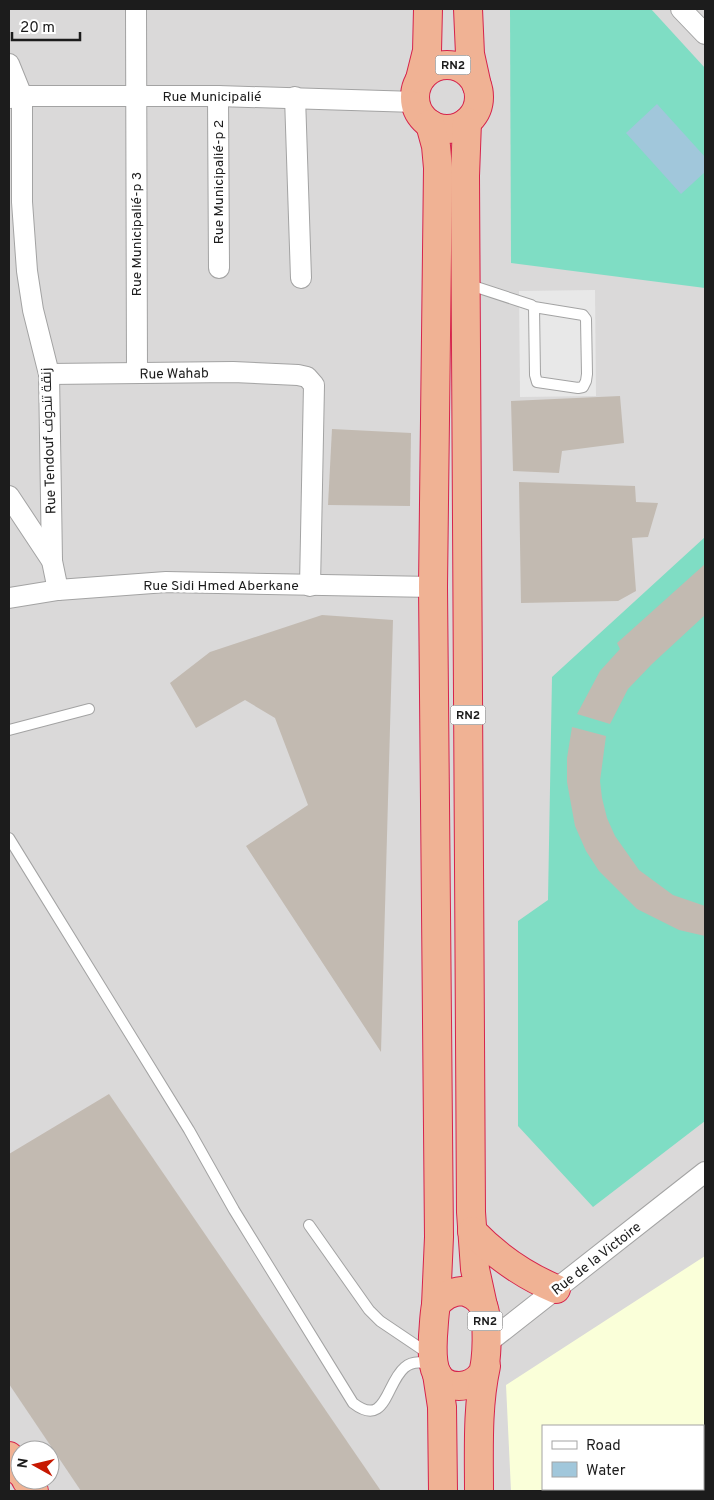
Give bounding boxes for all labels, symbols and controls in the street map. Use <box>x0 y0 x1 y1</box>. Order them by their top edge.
scale bar <box>12 10 80 42</box>
text: 20 m <box>20 19 55 38</box>
road number: RN2 <box>436 56 470 74</box>
street label: Rue Municipalié <box>162 89 262 106</box>
street label: Rue Municipalié-p 2 <box>211 120 228 244</box>
street label: Rue Municipalié-p 3 <box>129 172 146 296</box>
street label: Rue Wahab <box>139 365 209 384</box>
street label: Rue Tendouf زنقة تندوف <box>38 367 61 514</box>
street label: Rue Sidi Hmed Aberkane <box>143 578 299 595</box>
road number: RN2 <box>450 706 486 724</box>
street label: Rue de la Victoire <box>549 1219 645 1299</box>
road number: RN2 <box>468 1312 502 1330</box>
legend <box>542 1425 704 1490</box>
text: Road <box>586 1437 621 1456</box>
north arrow <box>10 1440 60 1490</box>
text: N <box>14 1457 33 1470</box>
text: Water <box>586 1462 626 1481</box>

